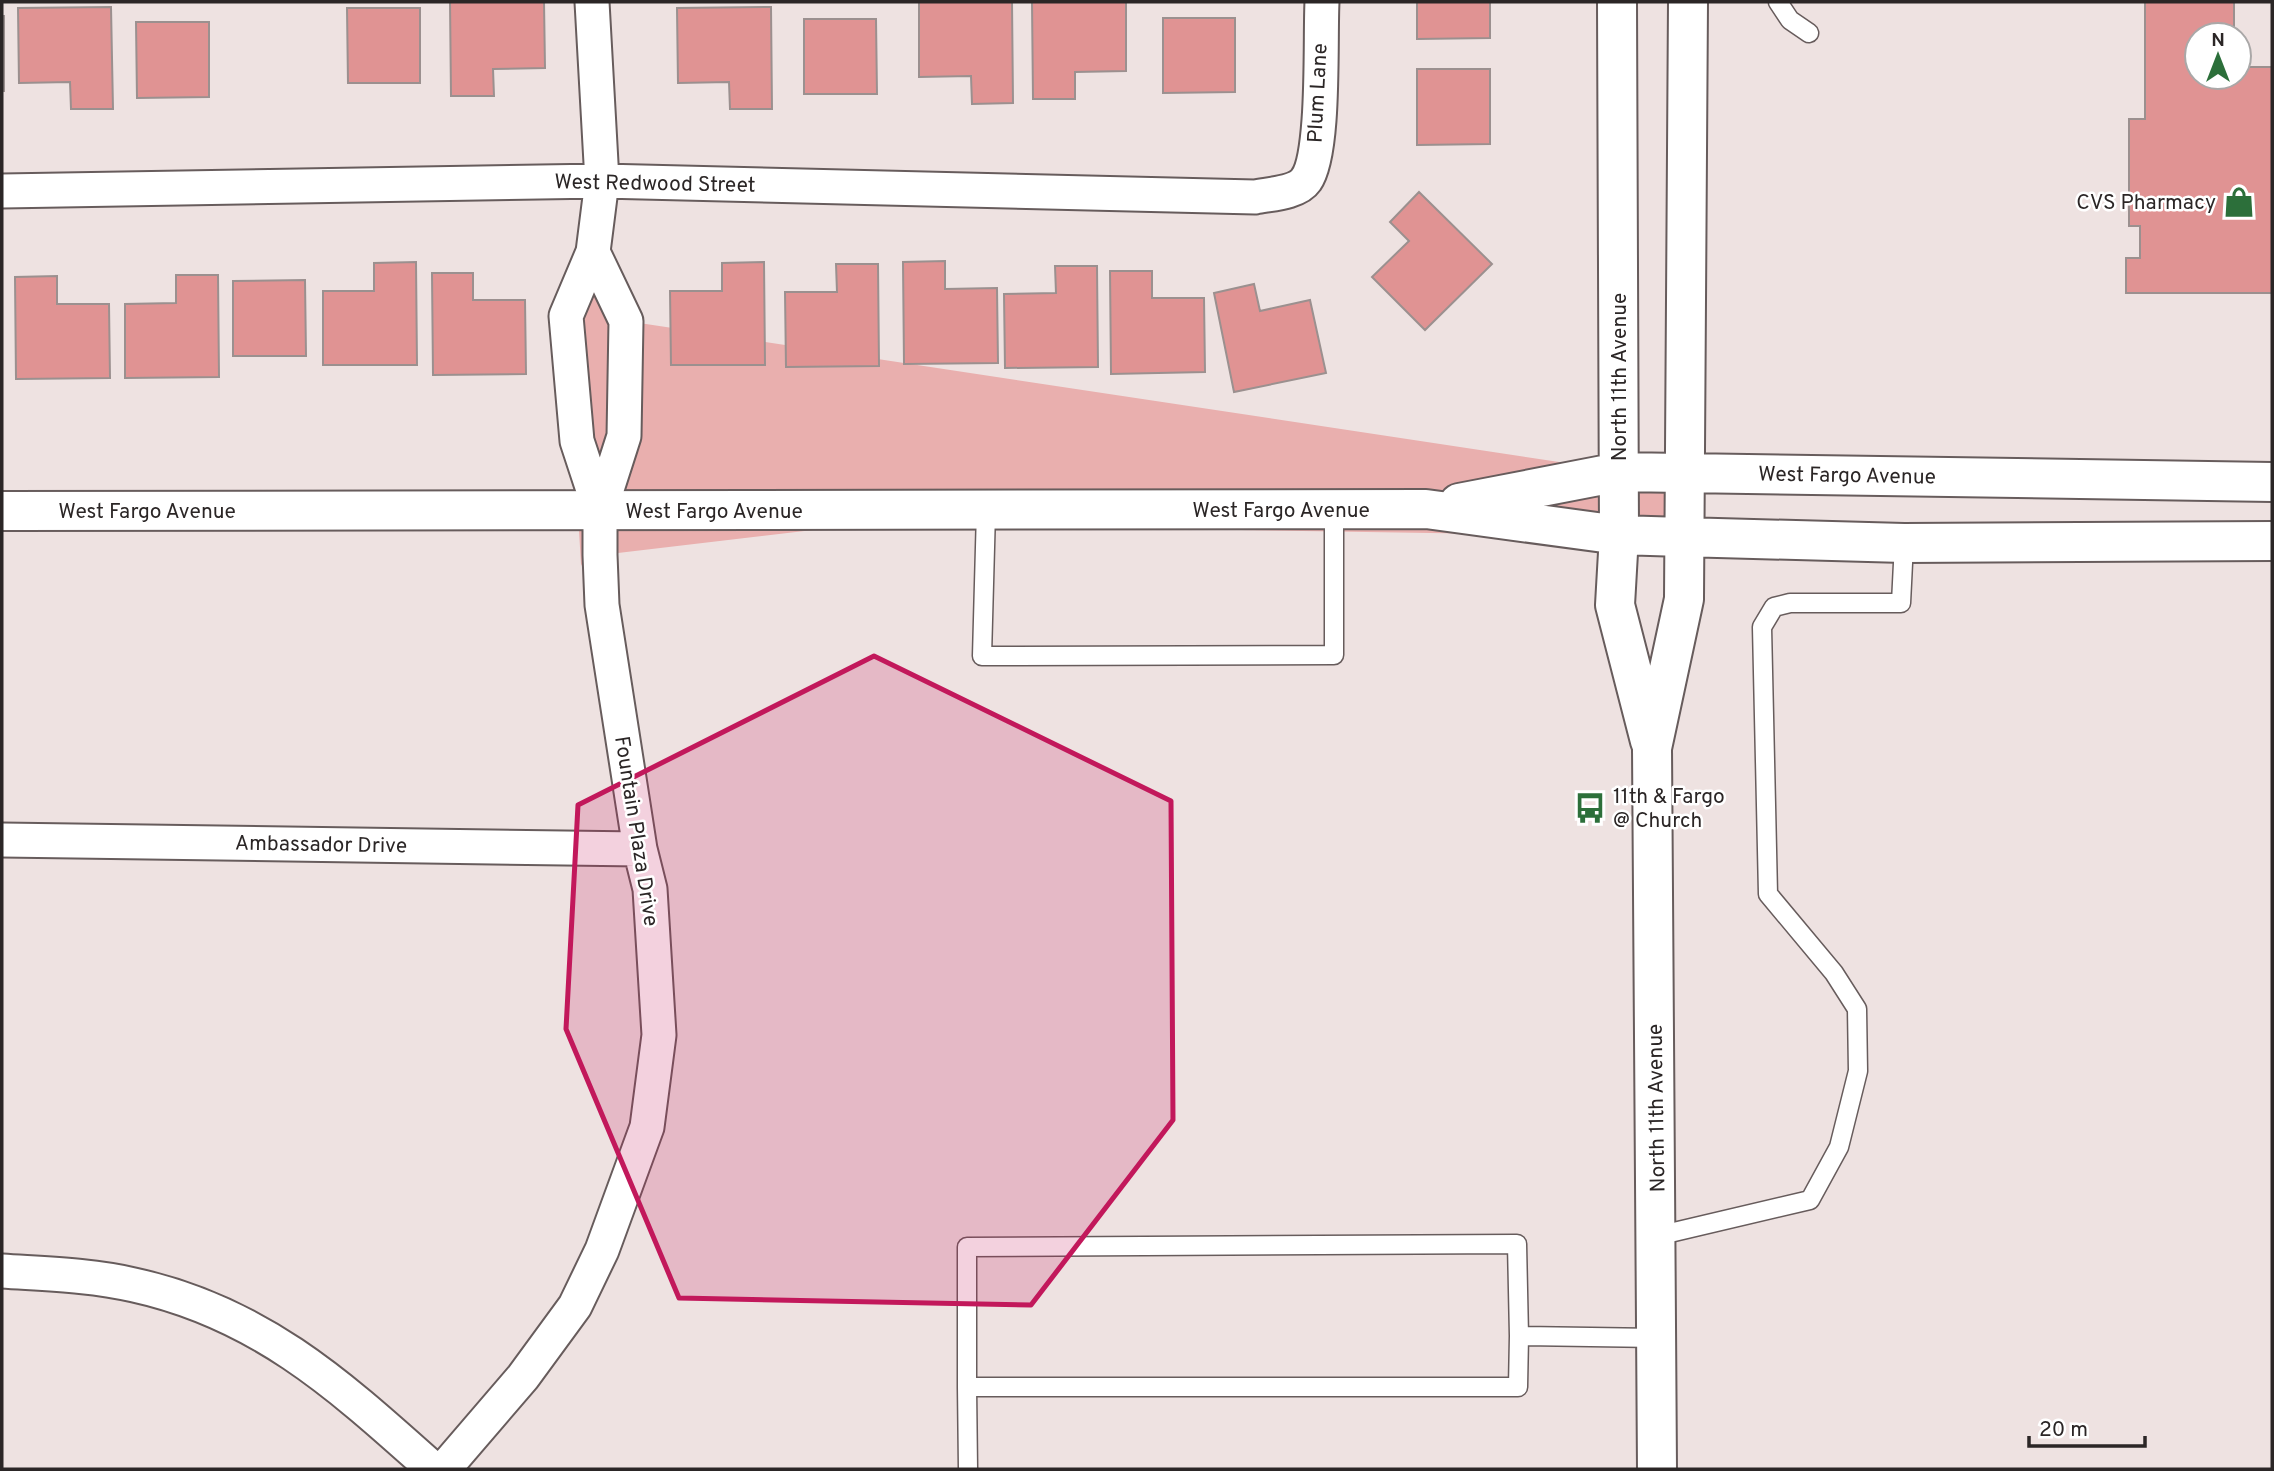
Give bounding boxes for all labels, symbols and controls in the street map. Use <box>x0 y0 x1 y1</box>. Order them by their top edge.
north arrow <box>2183 21 2253 91</box>
text: N <box>2211 29 2225 53</box>
street label: Plum Lane <box>1302 42 1335 144</box>
street label: West Redwood Street <box>554 169 756 200</box>
shop icon: CVS Pharmacy <box>2222 185 2256 219</box>
place label: CVS Pharmacy <box>2076 190 2216 217</box>
street label: North 11th Avenue <box>1607 293 1634 461</box>
street label: West Fargo Avenue <box>1758 461 1936 492</box>
street label: West Fargo Avenue <box>1192 498 1370 525</box>
street label: West Fargo Avenue <box>58 499 236 526</box>
street label: West Fargo Avenue <box>625 499 803 526</box>
street label: Fountain Plaza Drive <box>607 734 664 928</box>
place label: 11th & Fargo @ Church <box>1613 784 1725 835</box>
bus stop icon: 11th & Fargo @ Church <box>1573 791 1607 825</box>
street label: Ambassador Drive <box>235 830 407 861</box>
street label: North 11th Avenue <box>1643 1023 1672 1192</box>
scale bar <box>2029 1404 2144 1448</box>
text: 20 m <box>2039 1417 2088 1444</box>

